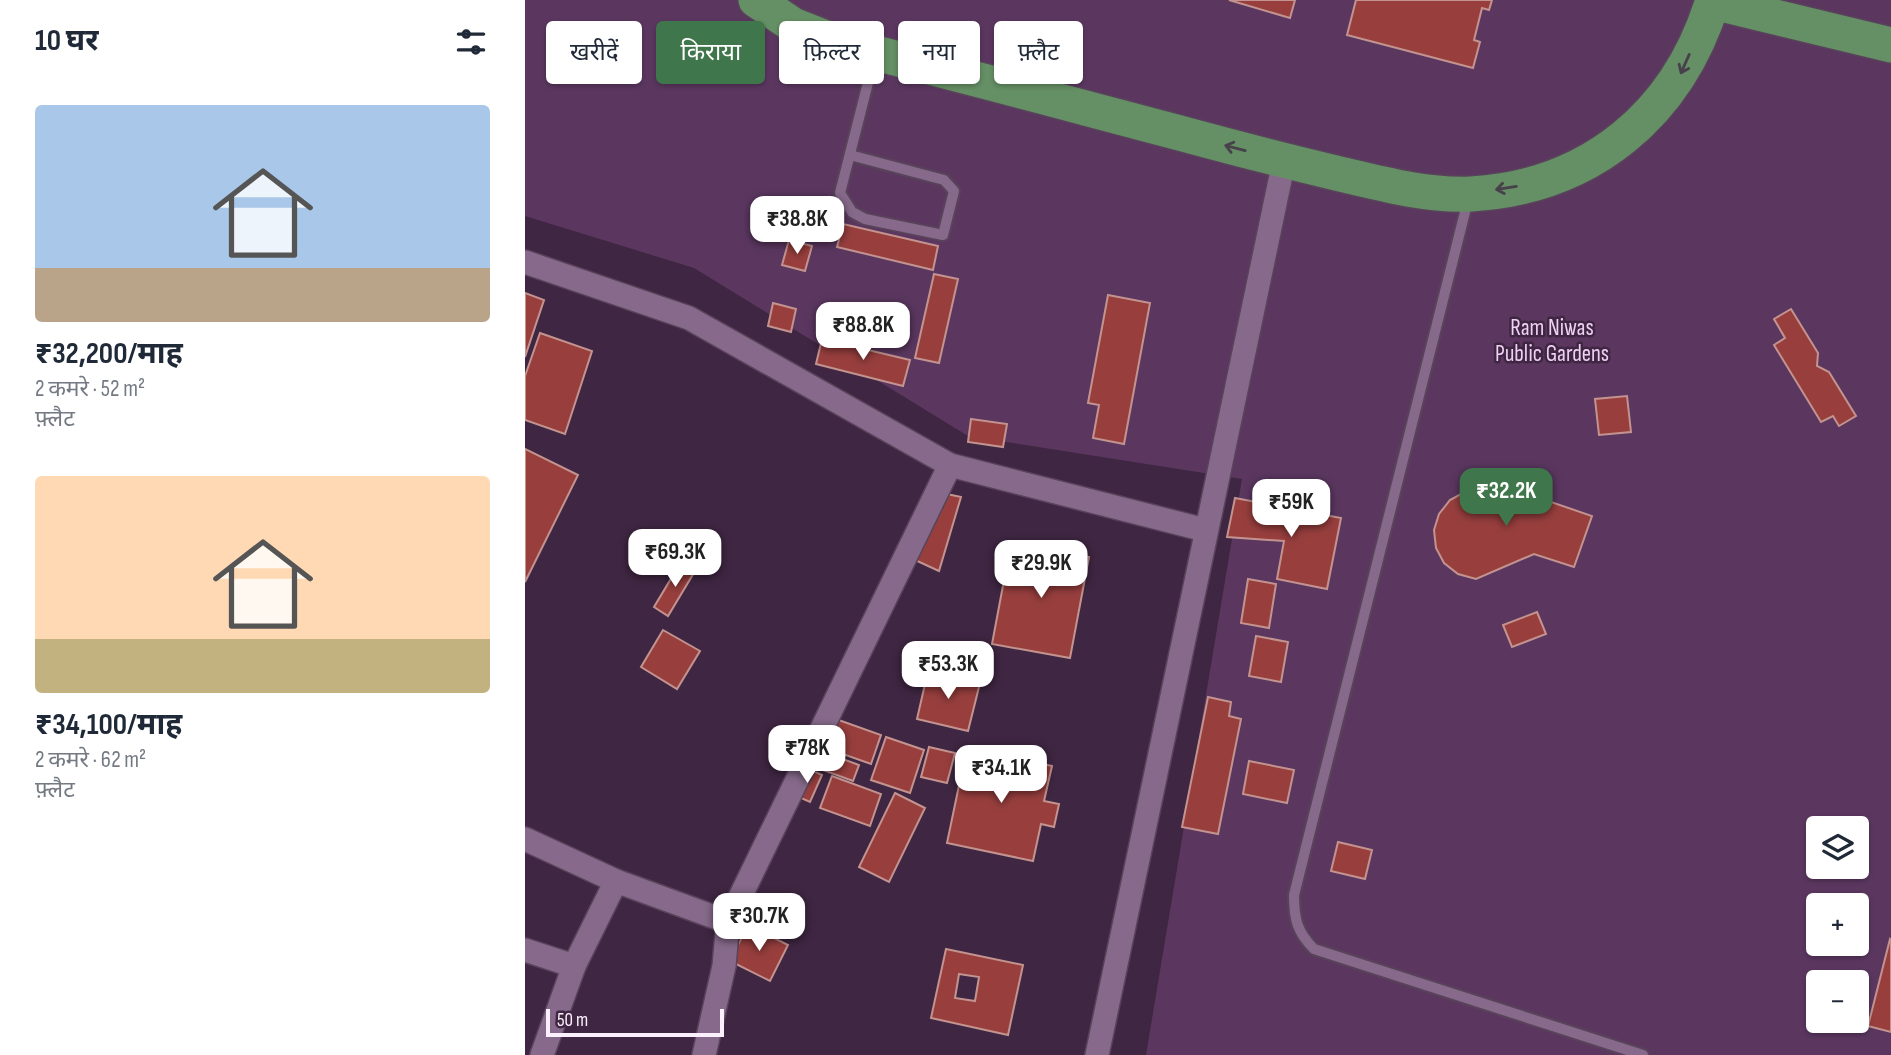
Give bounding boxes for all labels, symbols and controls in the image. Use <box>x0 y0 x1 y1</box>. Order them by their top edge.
chip: खरीदें <box>546 21 642 84</box>
chip: किराया <box>656 21 765 84</box>
chip: फ़िल्टर <box>779 21 884 84</box>
chip: नया <box>898 21 980 84</box>
chip: फ़्लैट <box>994 21 1083 84</box>
text: 10 घर <box>35 23 98 59</box>
icon: filters <box>452 23 490 61</box>
one-way arrow <box>1678 53 1692 74</box>
one-way arrow <box>1224 141 1247 154</box>
icon: home <box>200 150 326 276</box>
one-way arrow <box>1495 182 1518 195</box>
pin: ₹38.8K <box>740 196 854 256</box>
text: ₹38.8K <box>766 205 828 233</box>
pin: ₹88.8K <box>806 302 920 362</box>
text: ₹88.8K <box>832 311 894 339</box>
park label: Ram Niwas Public Gardens <box>1495 314 1609 368</box>
text: ₹32,200/माह <box>35 336 183 372</box>
text: 2 कमरे · 52 m² <box>35 375 145 403</box>
text: फ़्लैट <box>35 405 75 433</box>
pin: ₹32.2K <box>1449 468 1563 528</box>
text: ₹32.2K <box>1476 477 1536 505</box>
pin: ₹59K <box>1250 480 1332 539</box>
text: ₹59K <box>1268 488 1314 516</box>
icon: home <box>200 521 326 647</box>
pin: ₹69.3K <box>618 530 732 589</box>
text: ₹69.3K <box>644 538 706 566</box>
pin: ₹29.9K <box>984 540 1098 600</box>
text: ₹29.9K <box>1011 549 1071 577</box>
pin: ₹53.3K <box>891 642 1005 701</box>
text: ₹53.3K <box>918 650 978 678</box>
text: ₹34,100/माह <box>35 707 182 743</box>
pin: ₹78K <box>766 726 848 785</box>
text: ₹78K <box>784 734 830 762</box>
text: 2 कमरे · 62 m² <box>35 746 146 774</box>
pin: ₹34.1K <box>944 746 1058 805</box>
text: ₹34.1K <box>971 754 1031 782</box>
text: फ़्लैट <box>35 776 75 804</box>
map controls <box>1806 816 1869 1033</box>
button: layers <box>1806 816 1869 879</box>
button: + <box>1806 893 1869 956</box>
pin: ₹30.7K <box>702 894 816 953</box>
text: ₹30.7K <box>729 902 789 930</box>
button: − <box>1806 970 1869 1033</box>
scale bar <box>546 1006 725 1038</box>
text: 50 m <box>557 1009 588 1032</box>

